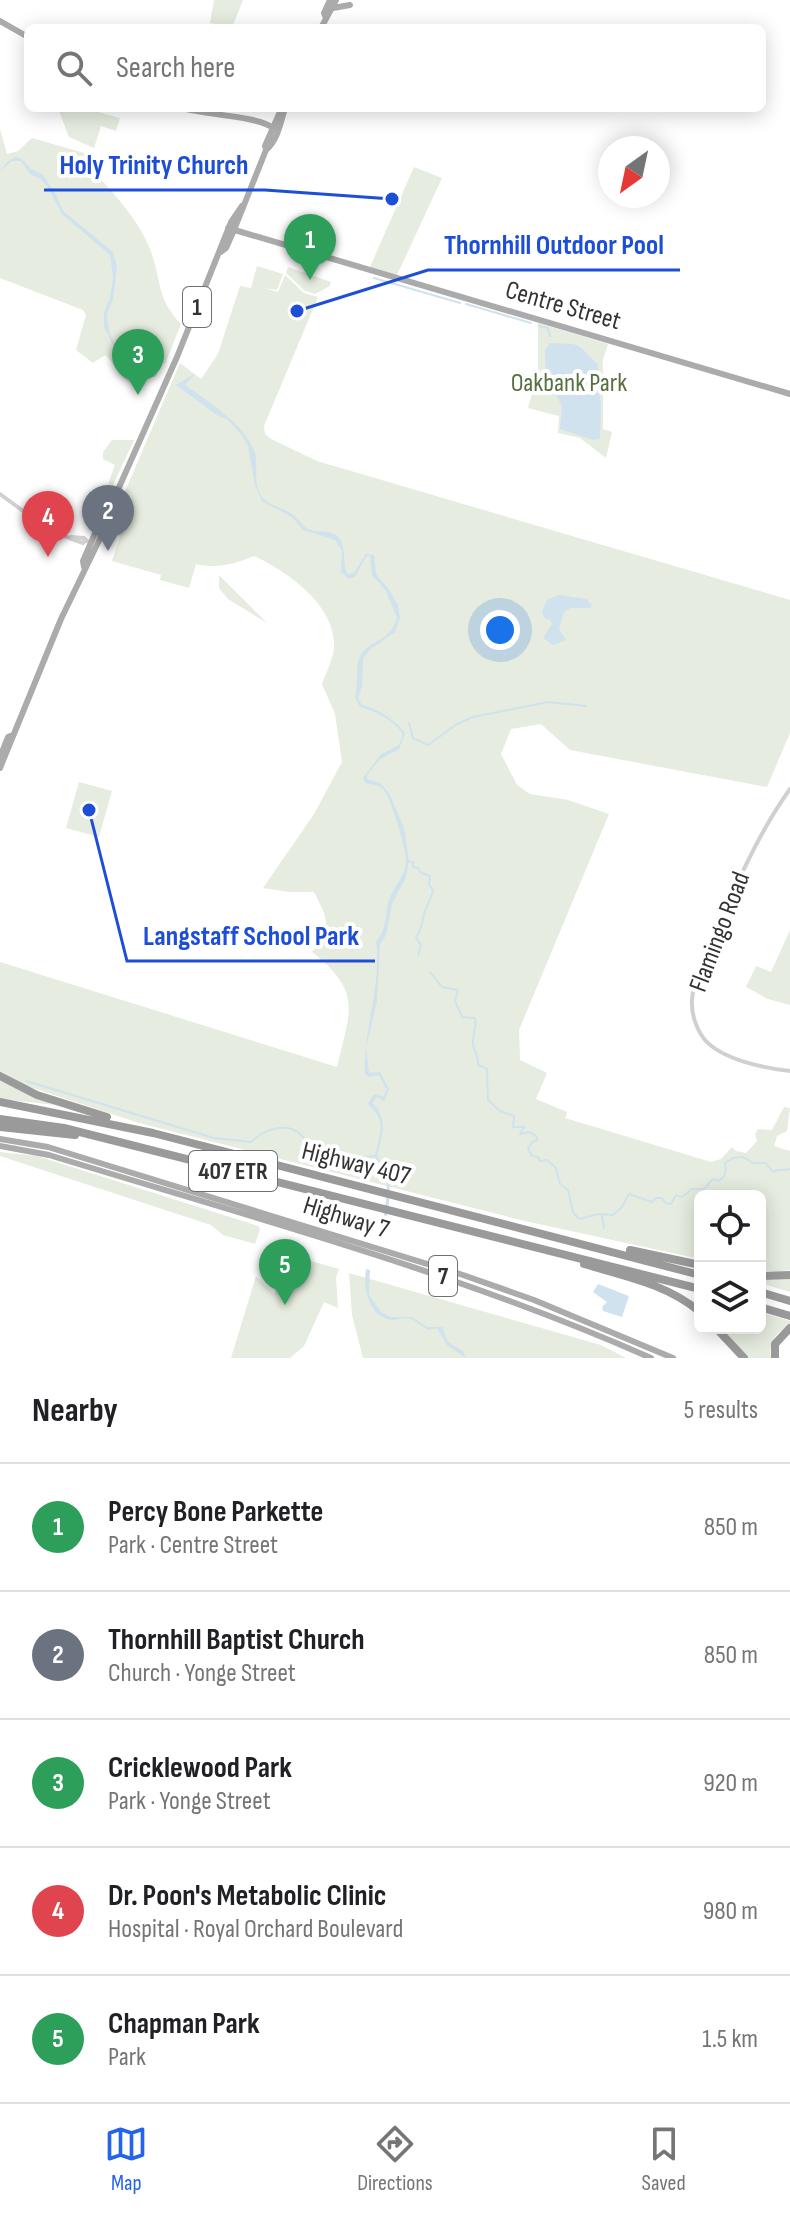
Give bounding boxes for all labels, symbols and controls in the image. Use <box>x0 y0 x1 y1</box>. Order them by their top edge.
search box <box>24 24 766 112</box>
icon: search <box>52 46 96 90</box>
text: Search here <box>116 50 235 86</box>
north arrow <box>598 136 670 208</box>
callout: Holy Trinity Church <box>44 138 265 190</box>
text: Holy Trinity Church <box>59 149 249 182</box>
pin: 1 <box>284 214 336 280</box>
callout: Thornhill Outdoor Pool <box>428 218 680 270</box>
text: Thornhill Outdoor Pool <box>444 229 664 262</box>
street label: Centre Street <box>502 275 624 337</box>
road number: 1 <box>183 287 211 327</box>
pin: 3 <box>112 329 164 395</box>
park label: Oakbank Park <box>511 368 627 399</box>
pin: 2 <box>82 485 134 551</box>
pin: 4 <box>22 491 74 557</box>
your location <box>480 610 520 650</box>
street label: Flamingo Road <box>683 868 757 996</box>
callout: Langstaff School Park <box>127 909 375 961</box>
text: Langstaff School Park <box>143 920 359 953</box>
street label: Highway 407 <box>299 1136 414 1193</box>
road number: 407 ETR <box>189 1151 277 1191</box>
street label: Highway 7 <box>299 1190 393 1246</box>
map controls <box>694 1190 766 1334</box>
button: locate <box>694 1190 766 1262</box>
pin: 5 <box>259 1239 311 1305</box>
road number: 7 <box>429 1256 457 1296</box>
button: layers <box>694 1262 766 1334</box>
text: Nearby <box>32 1390 118 1431</box>
text: 5 results <box>684 1395 758 1426</box>
text: Percy Bone Parkette <box>108 1494 323 1530</box>
text: 1 <box>53 1512 63 1543</box>
text: 850 m <box>704 1512 758 1543</box>
text: Park · Centre Street <box>108 1530 278 1561</box>
text: Thornhill Baptist Church <box>108 1622 365 1658</box>
text: 2 <box>52 1640 64 1671</box>
text: 850 m <box>704 1640 758 1671</box>
text: Church · Yonge Street <box>108 1658 296 1689</box>
text: Cricklewood Park <box>108 1750 292 1786</box>
text: 3 <box>52 1768 64 1799</box>
text: 920 m <box>703 1768 758 1799</box>
text: Park · Yonge Street <box>108 1786 271 1817</box>
text: Dr. Poon's Metabolic Clinic <box>108 1878 386 1914</box>
text: 4 <box>52 1896 64 1927</box>
text: 980 m <box>703 1896 758 1927</box>
text: Hospital · Royal Orchard Boulevard <box>108 1914 403 1945</box>
text: Chapman Park <box>108 2006 260 2042</box>
text: 5 <box>52 2024 64 2055</box>
text: 1.5 km <box>702 2024 758 2055</box>
text: Park <box>108 2042 146 2073</box>
tab: Map <box>104 2122 148 2197</box>
tab: Directions <box>357 2122 433 2197</box>
tab: Saved <box>642 2122 686 2197</box>

